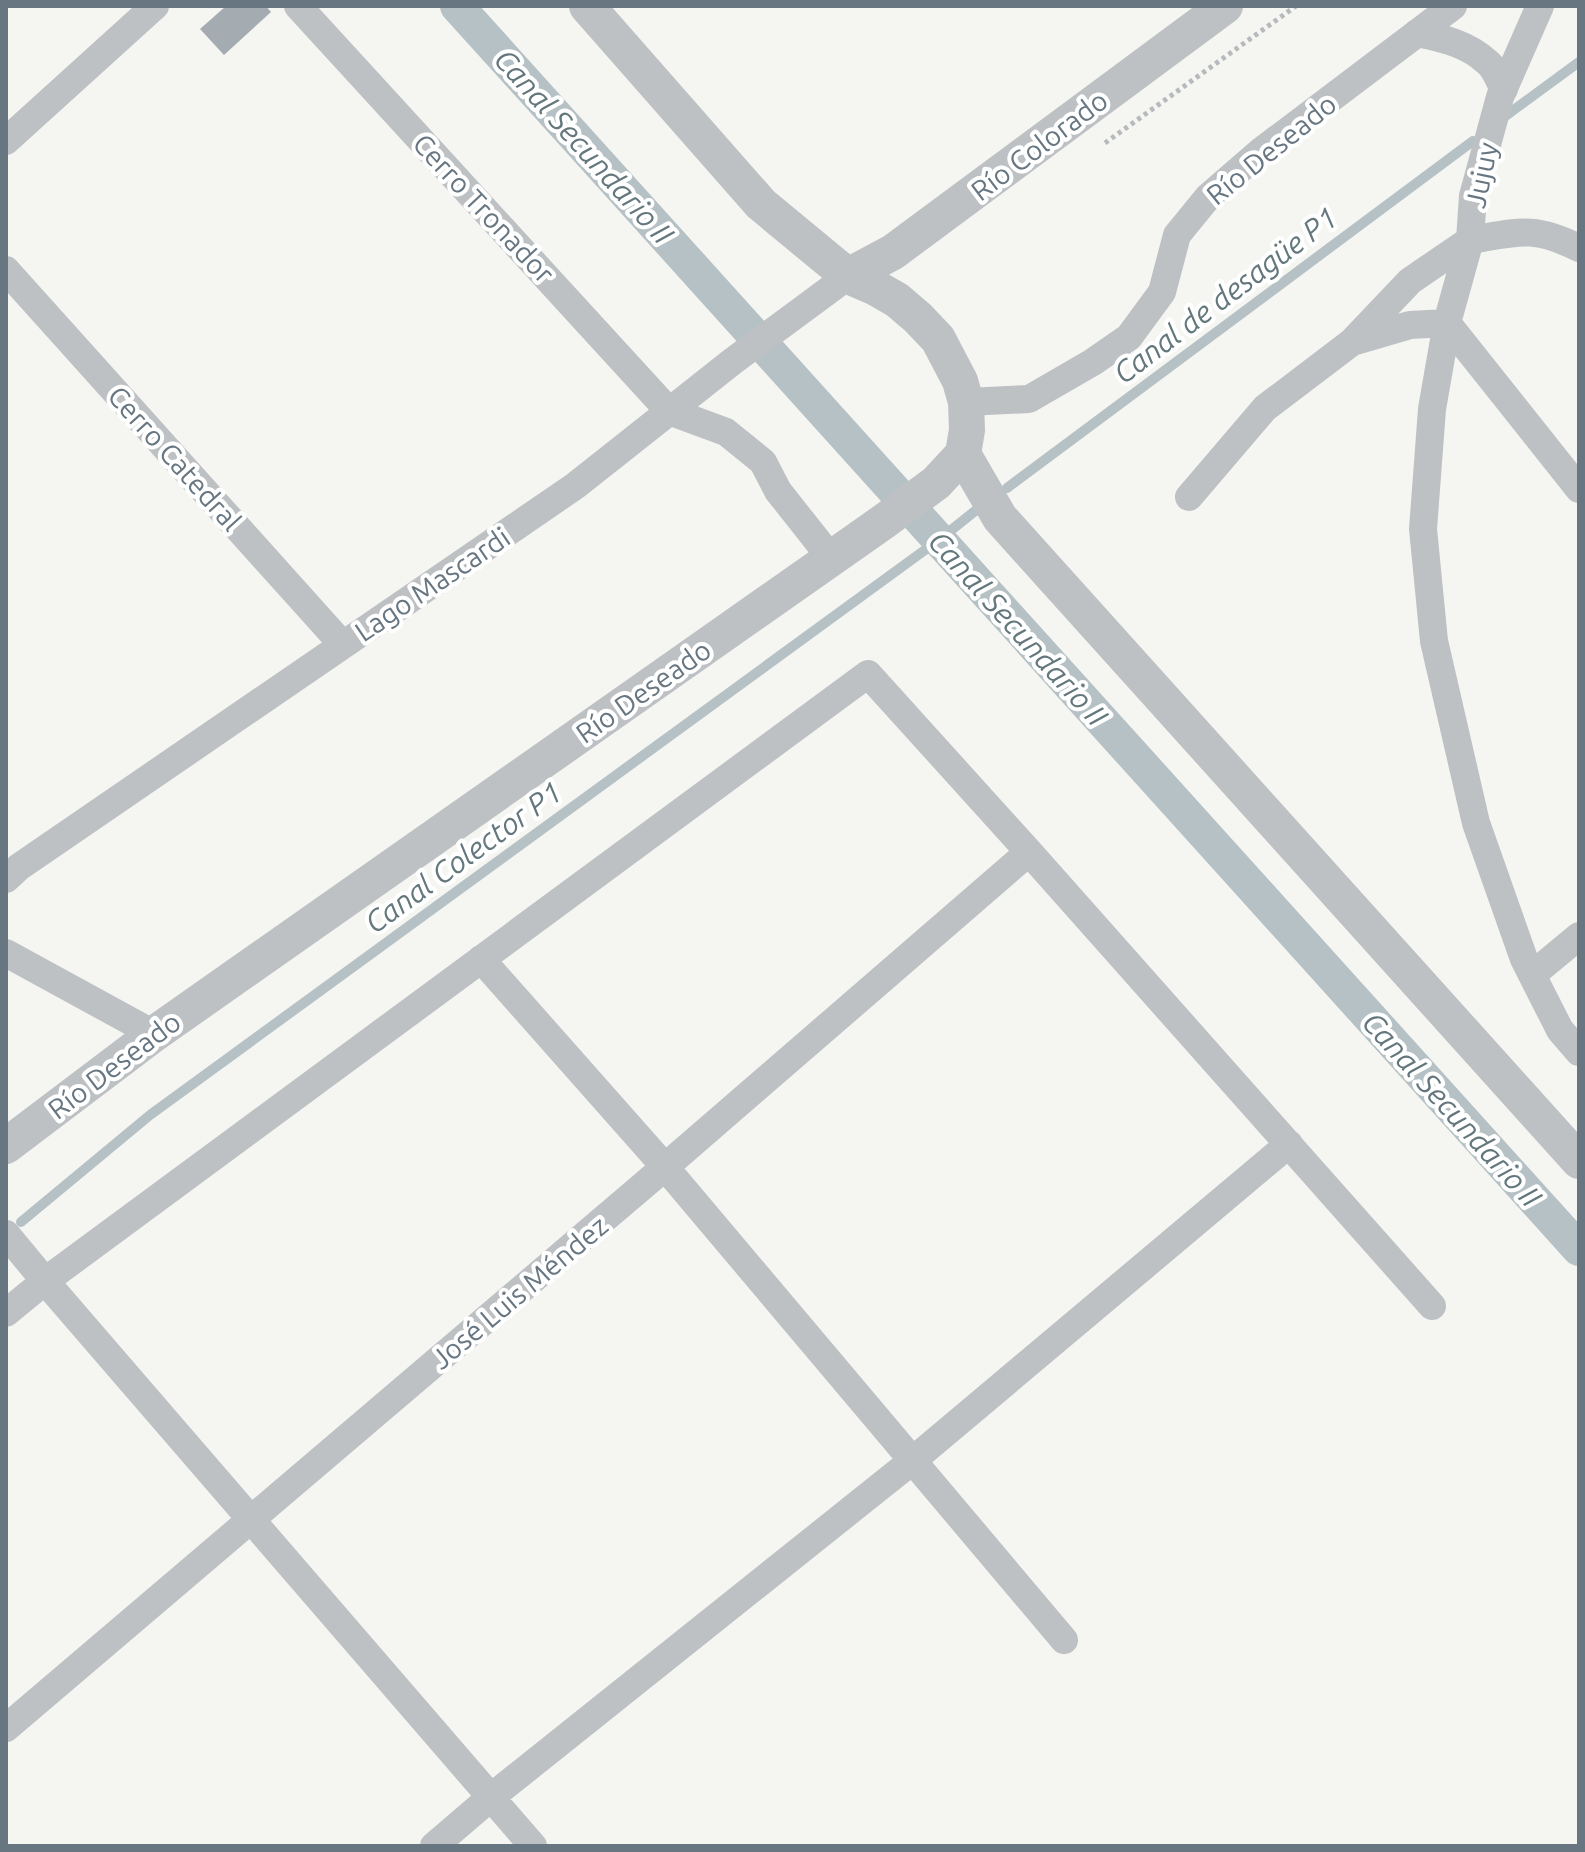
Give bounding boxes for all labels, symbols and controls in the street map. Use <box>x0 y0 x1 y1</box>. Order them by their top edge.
water label: Canal Secundario II <box>488 42 681 251</box>
street label: Río Colorado <box>965 84 1113 206</box>
street label: Río Deseado <box>1200 88 1342 210</box>
street label: Cerro Tronador <box>407 127 561 289</box>
street label: Jujuy <box>1459 139 1503 211</box>
water label: Canal de desagüe P1 <box>1107 200 1343 390</box>
street label: Cerro Catedral <box>102 380 248 536</box>
street label: Lago Mascardi <box>349 521 515 647</box>
water label: Canal Secundario II <box>922 524 1115 733</box>
street label: Río Deseado <box>570 633 716 749</box>
water label: Canal Colector P1 <box>358 774 568 940</box>
street label: Río Deseado <box>42 1005 186 1125</box>
water label: Canal Secundario II <box>1356 1005 1549 1214</box>
street label: José Luis Méndez <box>425 1209 613 1375</box>

